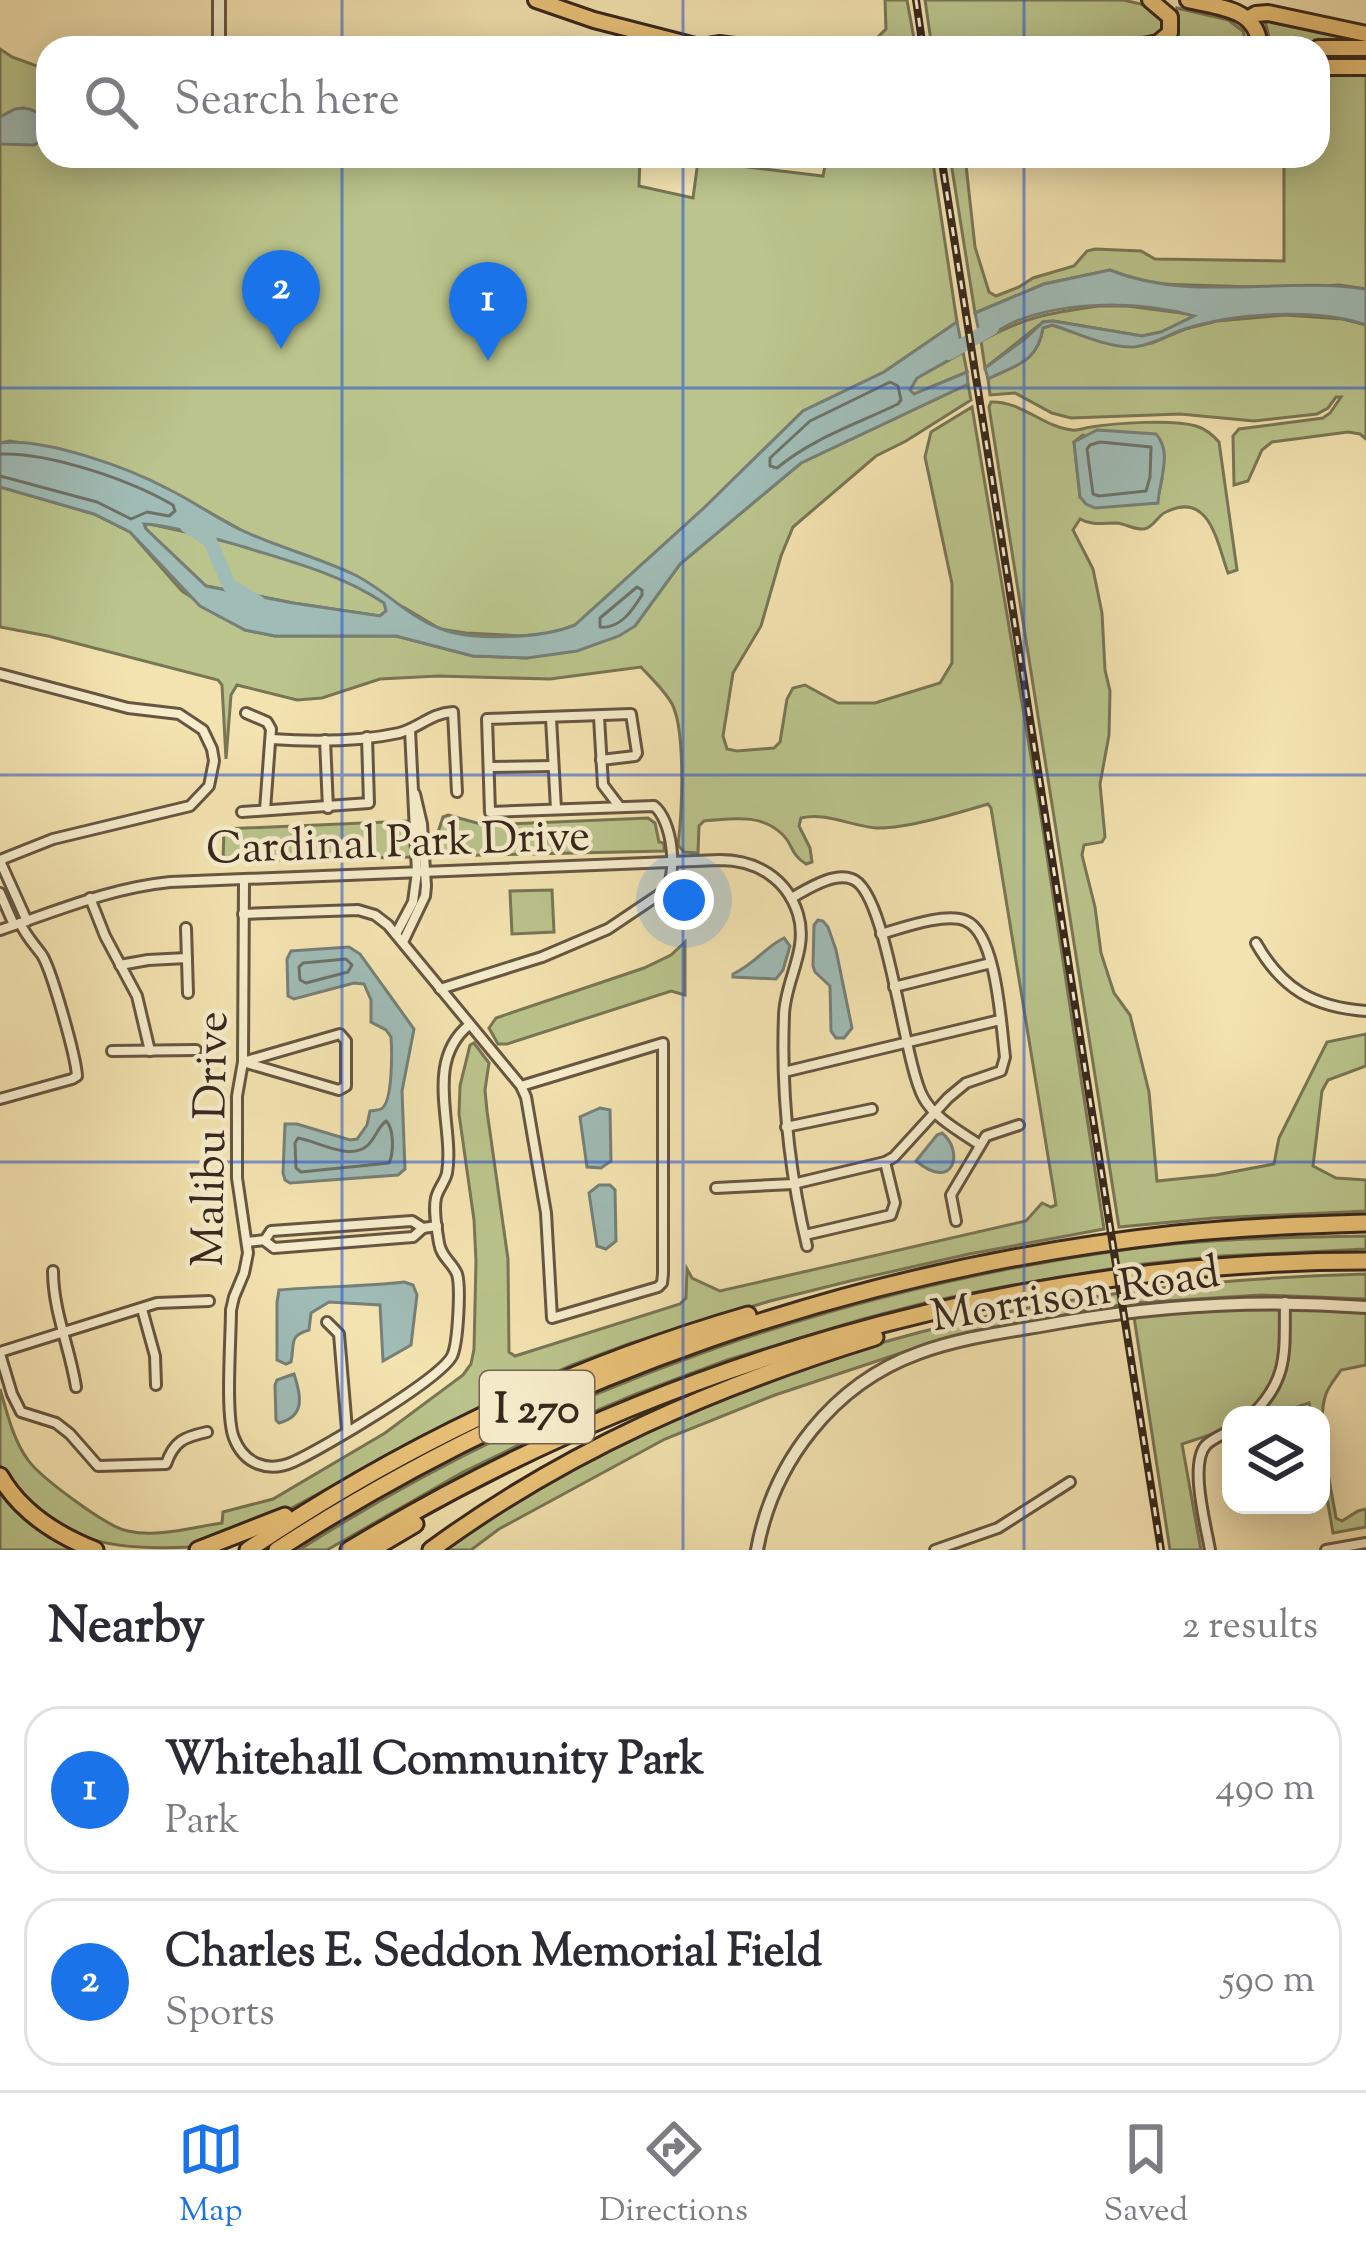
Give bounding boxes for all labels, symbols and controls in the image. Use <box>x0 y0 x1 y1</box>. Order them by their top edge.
search box <box>36 36 1330 168</box>
icon: search <box>78 69 144 135</box>
text: Search here <box>174 70 400 135</box>
pin: 2 <box>242 250 320 349</box>
pin: 1 <box>449 262 527 361</box>
street label: Cardinal Park Drive <box>205 806 591 885</box>
your location <box>654 870 714 930</box>
street label: Malibu Drive <box>179 1011 248 1267</box>
street label: Morrison Road <box>927 1243 1225 1352</box>
road number: I 270 <box>480 1371 594 1443</box>
map controls <box>1222 1406 1330 1514</box>
button: layers <box>1222 1406 1330 1514</box>
text: Nearby <box>48 1592 205 1665</box>
text: 2 results <box>1182 1600 1318 1656</box>
text: Whitehall Community Park <box>165 1730 704 1795</box>
text: 1 <box>83 1762 97 1818</box>
text: 490 m <box>1216 1762 1315 1818</box>
text: Park <box>165 1795 240 1851</box>
text: Charles E. Seddon Memorial Field <box>165 1922 822 1987</box>
text: 2 <box>81 1954 99 2010</box>
text: 590 m <box>1222 1954 1315 2010</box>
text: Sports <box>165 1987 275 2043</box>
tab: Map <box>178 2116 244 2236</box>
tab: Directions <box>599 2116 748 2236</box>
tab: Saved <box>1104 2116 1188 2236</box>

